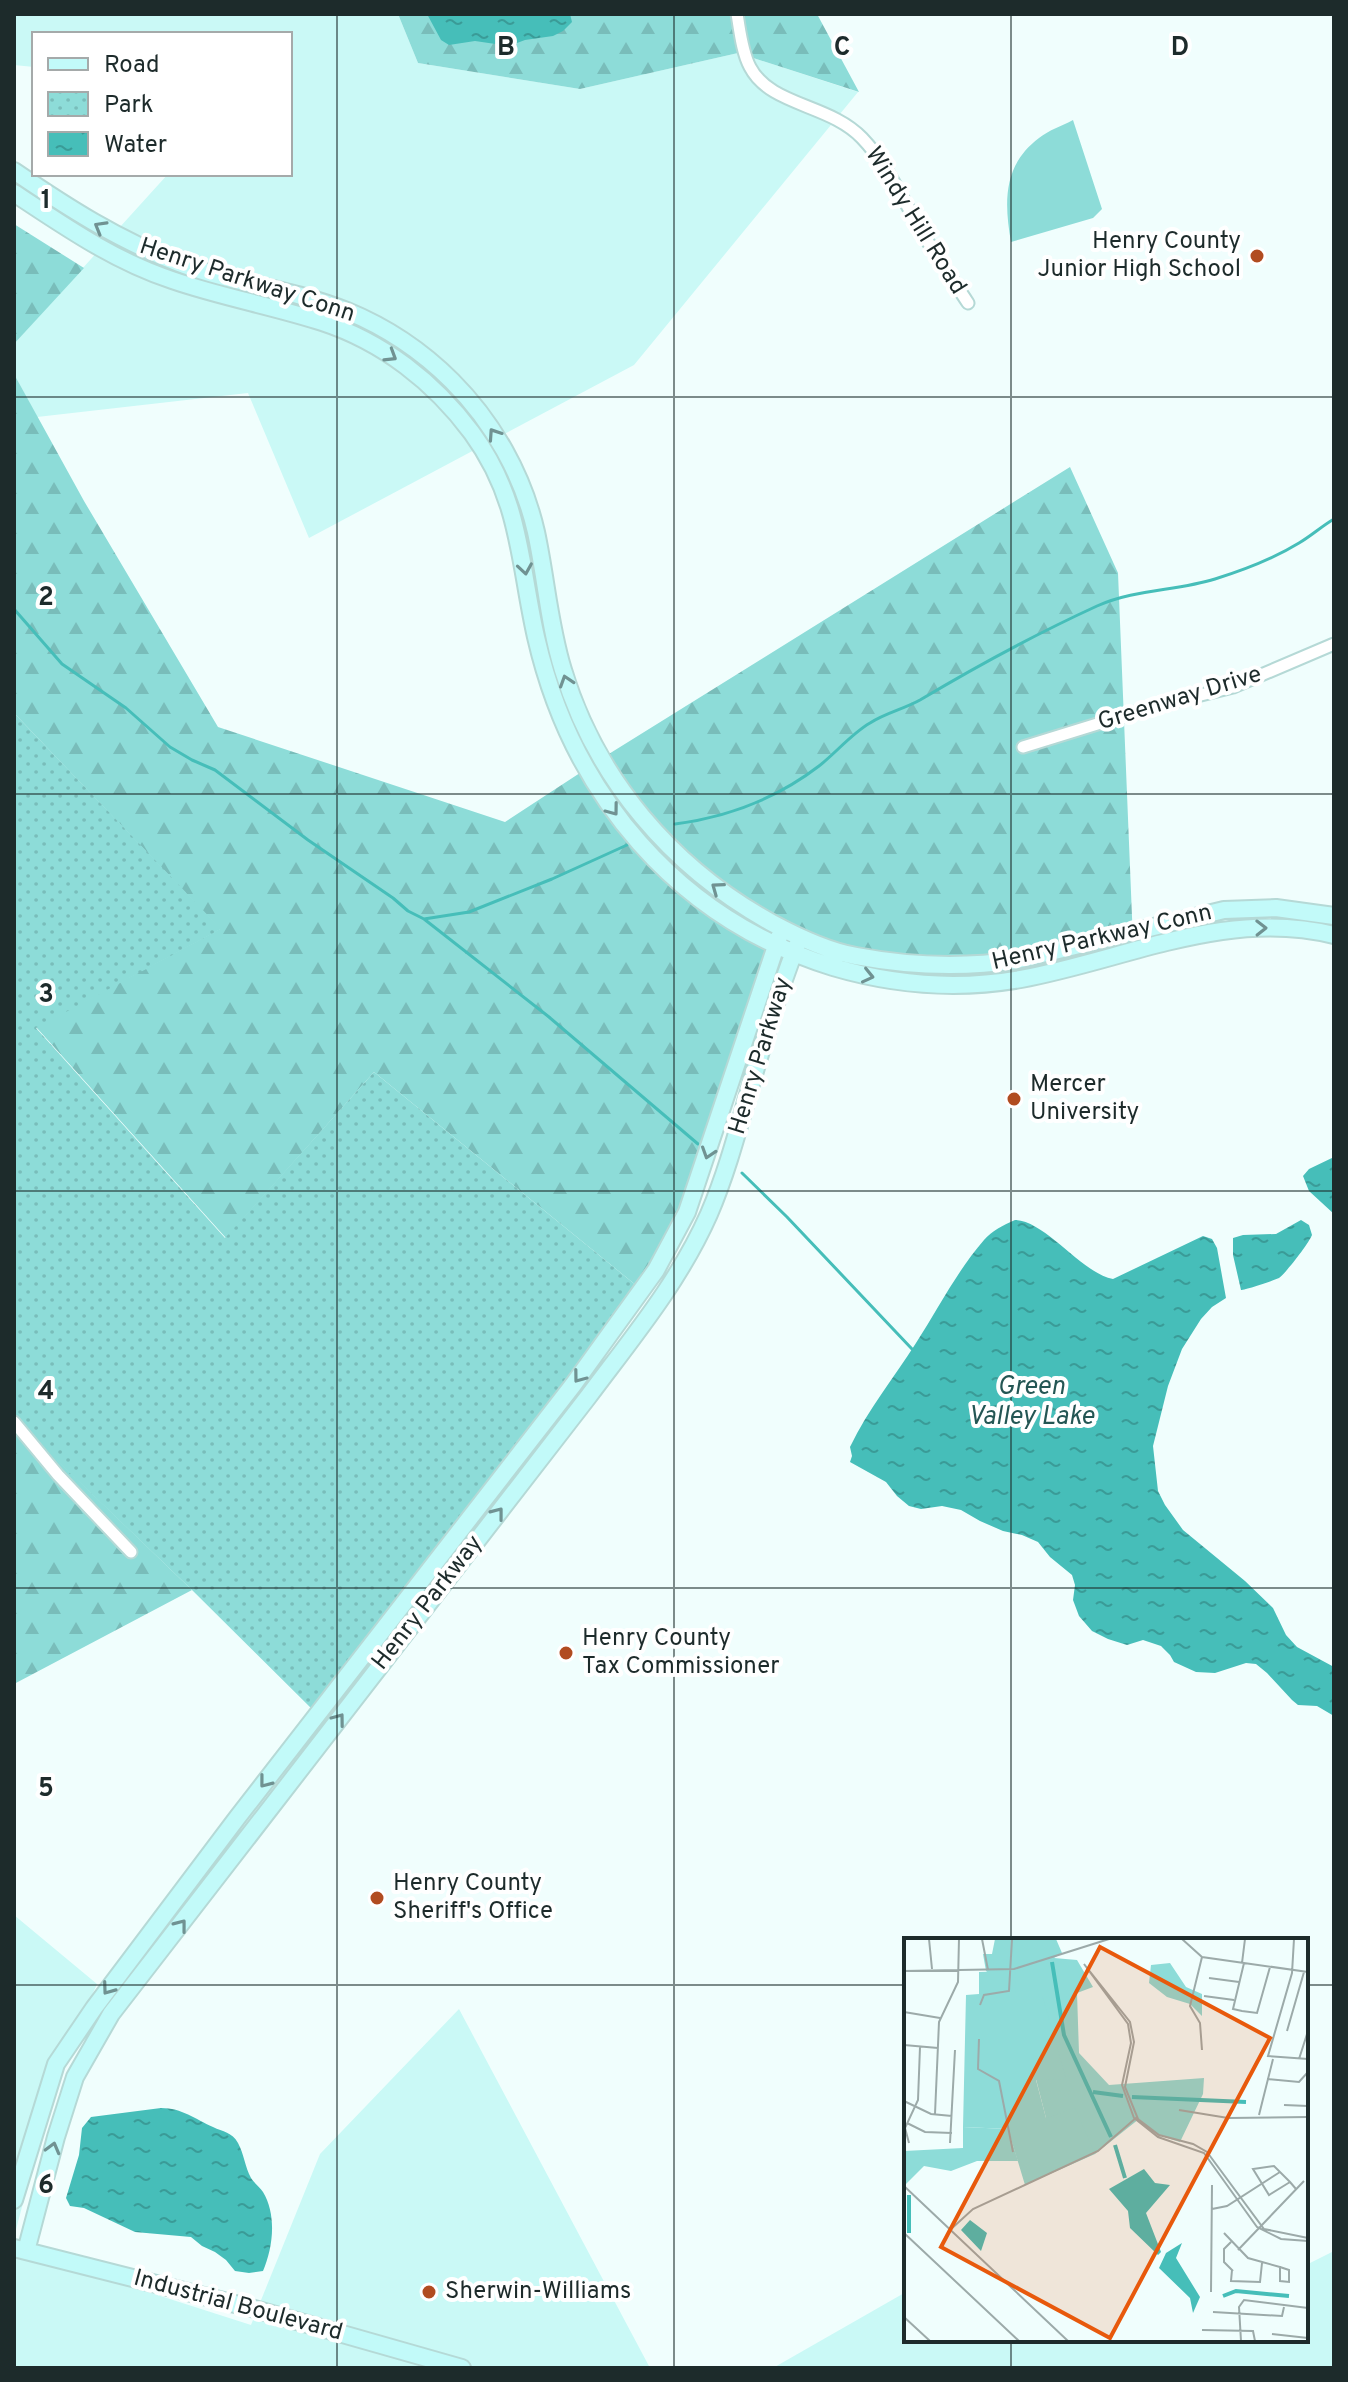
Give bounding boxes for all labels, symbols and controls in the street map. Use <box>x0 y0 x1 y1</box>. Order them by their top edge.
legend <box>32 32 292 176</box>
text: B <box>497 32 515 65</box>
text: C <box>834 32 850 65</box>
text: D <box>1171 32 1189 65</box>
text: Road <box>104 51 160 81</box>
text: Park <box>104 91 154 121</box>
text: Water <box>104 131 167 161</box>
street label: Windy Hill Road <box>858 142 972 300</box>
text: 1 <box>41 185 51 218</box>
one-way arrow <box>94 221 109 237</box>
place label: Henry County Junior High School <box>1038 227 1241 285</box>
street label: Henry Parkway Conn <box>135 232 359 330</box>
marker: Henry County Junior High School <box>1248 247 1266 265</box>
one-way arrow <box>382 346 397 361</box>
one-way arrow <box>488 428 503 442</box>
one-way arrow <box>515 562 532 576</box>
text: 2 <box>38 582 54 615</box>
street label: Greenway Drive <box>1094 660 1266 738</box>
one-way arrow <box>560 675 576 689</box>
one-way arrow <box>603 801 617 816</box>
one-way arrow <box>711 883 725 898</box>
street label: Henry Parkway Conn <box>989 898 1215 978</box>
one-way arrow <box>1255 919 1268 937</box>
one-way arrow <box>861 967 875 984</box>
street label: Henry Parkway <box>723 974 799 1138</box>
text: 3 <box>38 979 54 1012</box>
place label: Mercer University <box>1030 1070 1139 1128</box>
marker: Mercer University <box>1005 1090 1023 1108</box>
one-way arrow <box>701 1146 717 1160</box>
one-way arrow <box>574 1368 589 1383</box>
water label: Green Valley Lake <box>968 1371 1095 1434</box>
text: 4 <box>38 1376 54 1409</box>
one-way arrow <box>488 1507 502 1522</box>
street label: Henry Parkway <box>366 1530 490 1676</box>
place label: Henry County Tax Commissioner <box>582 1624 780 1682</box>
marker: Henry County Tax Commissioner <box>557 1644 575 1662</box>
one-way arrow <box>330 1714 344 1728</box>
text: 5 <box>38 1773 54 1806</box>
one-way arrow <box>261 1773 275 1788</box>
place label: Henry County Sheriff's Office <box>393 1869 553 1927</box>
marker: Henry County Sheriff's Office <box>368 1889 386 1907</box>
one-way arrow <box>171 1920 185 1934</box>
inset map <box>904 1938 1308 2342</box>
one-way arrow <box>103 1980 117 1994</box>
one-way arrow <box>44 2142 60 2156</box>
text: 6 <box>38 2170 54 2203</box>
street label: Industrial Boulevard <box>130 2264 346 2348</box>
place label: Sherwin-Williams <box>445 2277 631 2307</box>
marker: Sherwin-Williams <box>420 2283 438 2301</box>

